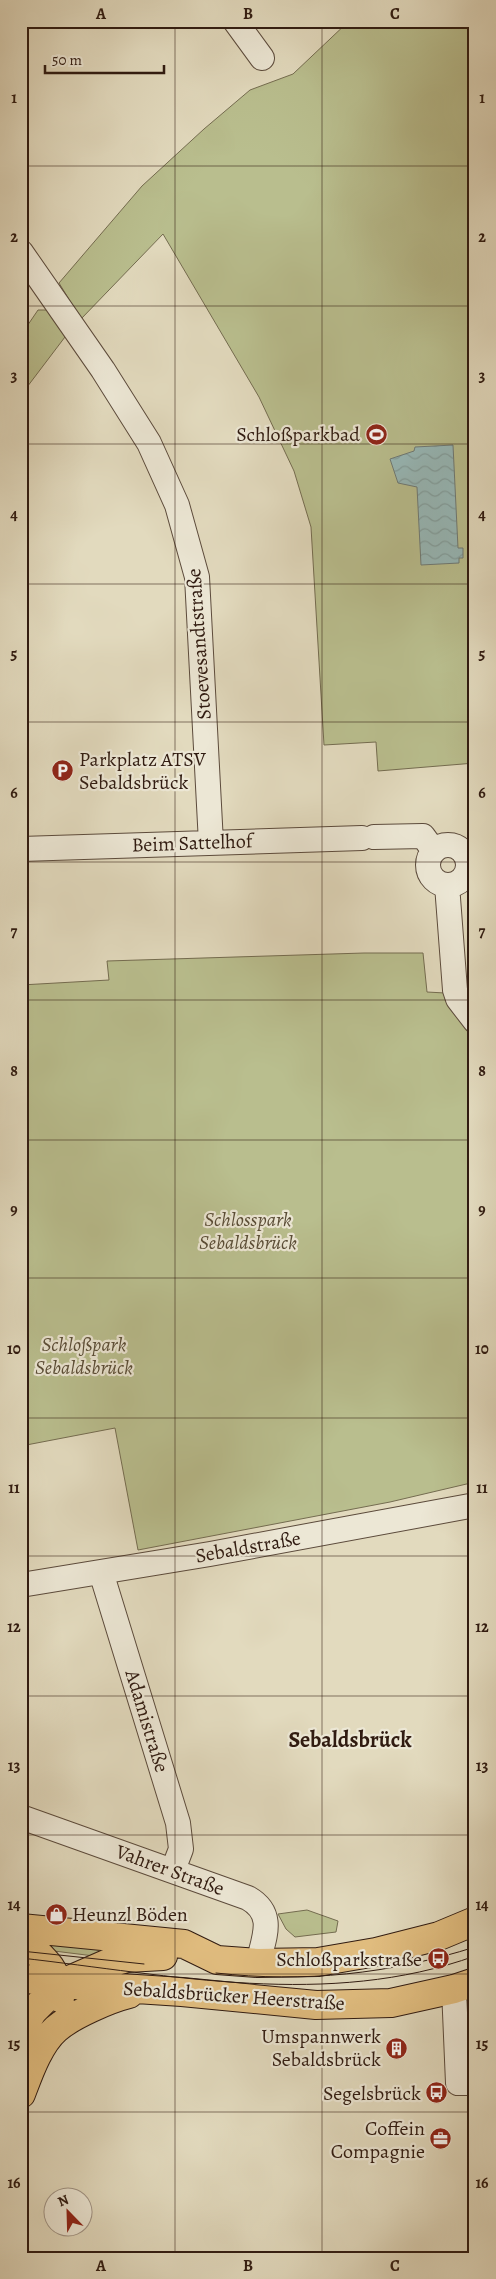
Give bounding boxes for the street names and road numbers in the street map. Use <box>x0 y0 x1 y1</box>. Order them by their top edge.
street label: Stoevesandtstraße <box>180 567 218 721</box>
street label: Beim Sattelhof <box>131 827 256 859</box>
street label: Sebaldstraße <box>193 1524 303 1570</box>
street label: Adamistraße <box>118 1665 175 1776</box>
street label: Vahrer Straße <box>111 1838 228 1902</box>
street label: Sebaldsbrücker Heerstraße <box>122 1975 346 2017</box>

